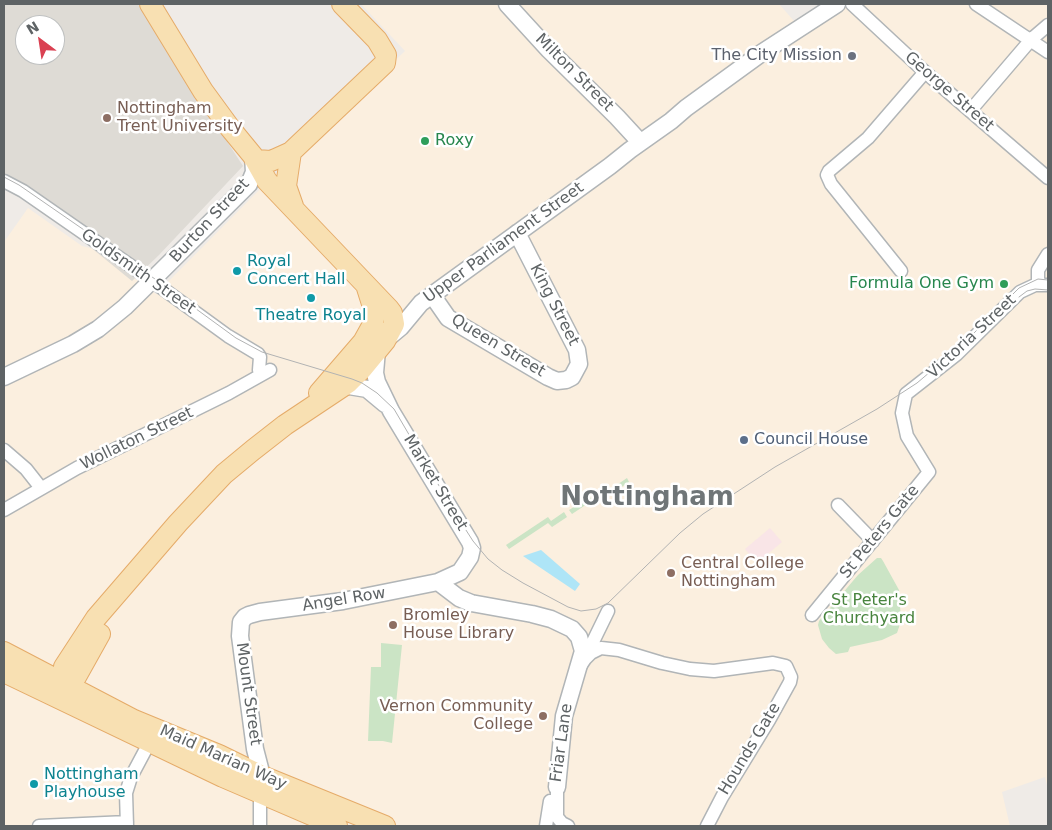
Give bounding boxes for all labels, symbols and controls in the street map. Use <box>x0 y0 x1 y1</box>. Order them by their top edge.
north arrow <box>15 15 65 65</box>
text: N <box>24 18 42 38</box>
street label: Milton Street <box>531 30 617 116</box>
place label: The City Mission <box>711 46 842 66</box>
street label: George Street <box>900 48 998 136</box>
marker: The City Mission <box>846 50 858 62</box>
place label: Nottingham Trent University <box>117 99 243 137</box>
marker: Nottingham Trent University <box>101 112 113 124</box>
place label: Roxy <box>435 131 474 151</box>
marker: Roxy <box>419 135 431 147</box>
street label: Burton Street <box>166 175 254 267</box>
street label: Upper Parliament Street <box>420 178 588 308</box>
street label: Goldsmith Street <box>77 225 199 319</box>
place label: Royal Concert Hall <box>247 252 345 290</box>
street label: King Street <box>525 261 583 349</box>
marker: Royal Concert Hall <box>231 265 243 277</box>
place label: Formula One Gym <box>849 274 994 294</box>
marker: Formula One Gym <box>998 278 1010 290</box>
street label: Victoria Street <box>924 291 1020 383</box>
marker: Theatre Royal <box>305 292 317 304</box>
place label: Theatre Royal <box>256 306 366 326</box>
street label: Queen Street <box>448 310 548 382</box>
street label: Wollaton Street <box>77 403 197 475</box>
place label: Council House <box>754 430 868 450</box>
street label: Market Street <box>399 431 471 535</box>
marker: Council House <box>738 434 750 446</box>
street label: St Peters Gate <box>836 481 924 583</box>
district label: Nottingham <box>560 482 734 514</box>
place label: Central College Nottingham <box>681 554 804 592</box>
marker: Central College Nottingham <box>665 567 677 579</box>
street label: Angel Row <box>301 584 387 616</box>
park label: St Peter's Churchyard <box>823 591 915 629</box>
place label: Bromley House Library <box>403 606 514 644</box>
marker: Bromley House Library <box>387 619 399 631</box>
street label: Mount Street <box>231 641 265 747</box>
place label: Vernon Community College <box>379 697 533 735</box>
street label: Hounds Gate <box>715 699 785 799</box>
street label: Friar Lane <box>547 702 577 784</box>
marker: Vernon Community College <box>537 710 549 722</box>
street label: Maid Marian Way <box>157 721 289 795</box>
place label: Nottingham Playhouse <box>44 765 139 803</box>
marker: Nottingham Playhouse <box>28 778 40 790</box>

